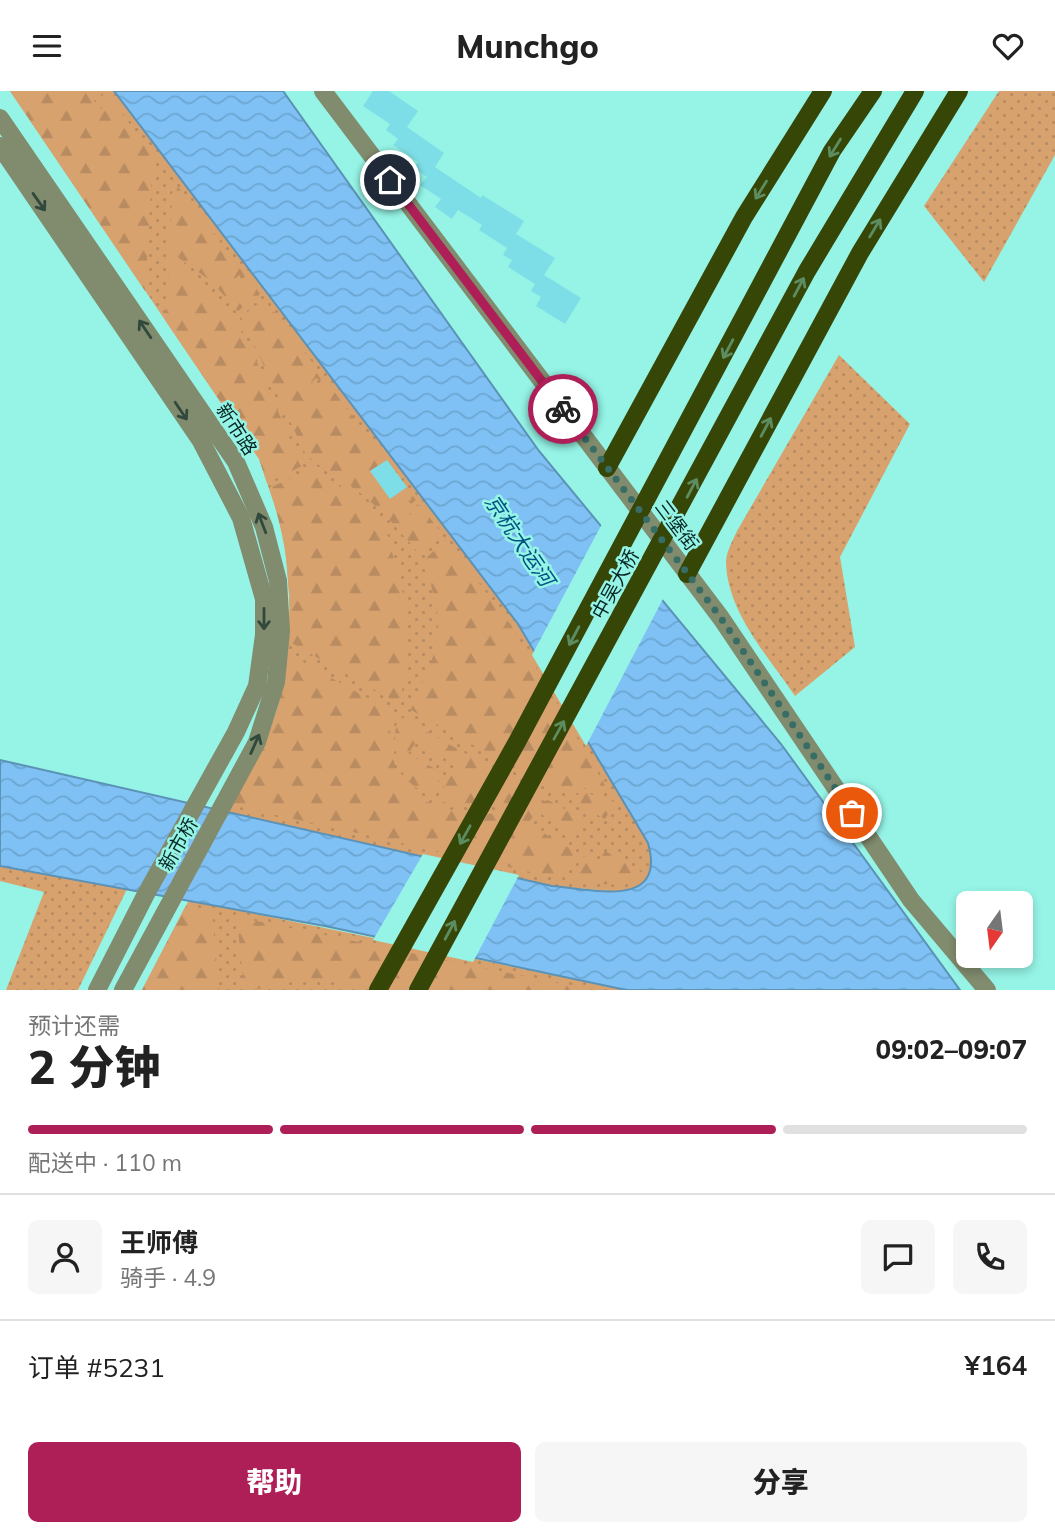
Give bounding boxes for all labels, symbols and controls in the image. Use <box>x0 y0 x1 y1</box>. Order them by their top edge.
text: Munchgo <box>456 26 599 66</box>
icon: menu <box>28 27 66 65</box>
icon: heart <box>989 27 1027 65</box>
one-way arrow <box>827 137 841 157</box>
pin <box>360 150 420 210</box>
icon: home <box>371 161 409 199</box>
one-way arrow <box>753 180 767 200</box>
one-way arrow <box>32 192 46 211</box>
one-way arrow <box>868 218 882 238</box>
one-way arrow <box>792 277 806 298</box>
one-way arrow <box>138 320 152 340</box>
one-way arrow <box>721 338 735 358</box>
courier <box>528 374 598 444</box>
icon: bike <box>544 390 582 428</box>
street label: 新市路 <box>211 399 263 459</box>
one-way arrow <box>173 401 188 420</box>
one-way arrow <box>759 418 773 438</box>
one-way arrow <box>685 478 699 498</box>
water label: 京杭大运河 <box>480 489 562 594</box>
street label: 三堡街 <box>650 495 704 555</box>
one-way arrow <box>254 513 267 535</box>
street label: 中吴大桥 <box>586 545 644 623</box>
one-way arrow <box>257 607 271 630</box>
one-way arrow <box>567 625 581 645</box>
one-way arrow <box>553 720 566 741</box>
one-way arrow <box>249 734 262 756</box>
pin <box>822 783 882 843</box>
icon: bag <box>833 794 871 832</box>
street label: 新市桥 <box>153 813 203 875</box>
one-way arrow <box>458 824 471 845</box>
north arrow <box>956 891 1032 968</box>
map controls <box>956 891 1033 968</box>
one-way arrow <box>444 920 457 941</box>
text: 预计还需 <box>28 1011 120 1040</box>
text: 09:02–09:07 <box>876 1033 1027 1066</box>
text: 2 分钟 <box>28 1038 161 1096</box>
text: 配送中 · 110 m <box>28 1148 182 1177</box>
button: person <box>28 1220 102 1294</box>
button: chat <box>861 1220 935 1294</box>
button: phone <box>953 1220 1027 1294</box>
text: 王师傅 <box>120 1226 198 1259</box>
text: 骑手 · 4.9 <box>120 1263 216 1292</box>
text: ¥164 <box>965 1349 1027 1382</box>
text: 订单 #5231 <box>28 1351 165 1384</box>
button: 帮助 <box>28 1442 521 1522</box>
button: 分享 <box>535 1442 1027 1522</box>

